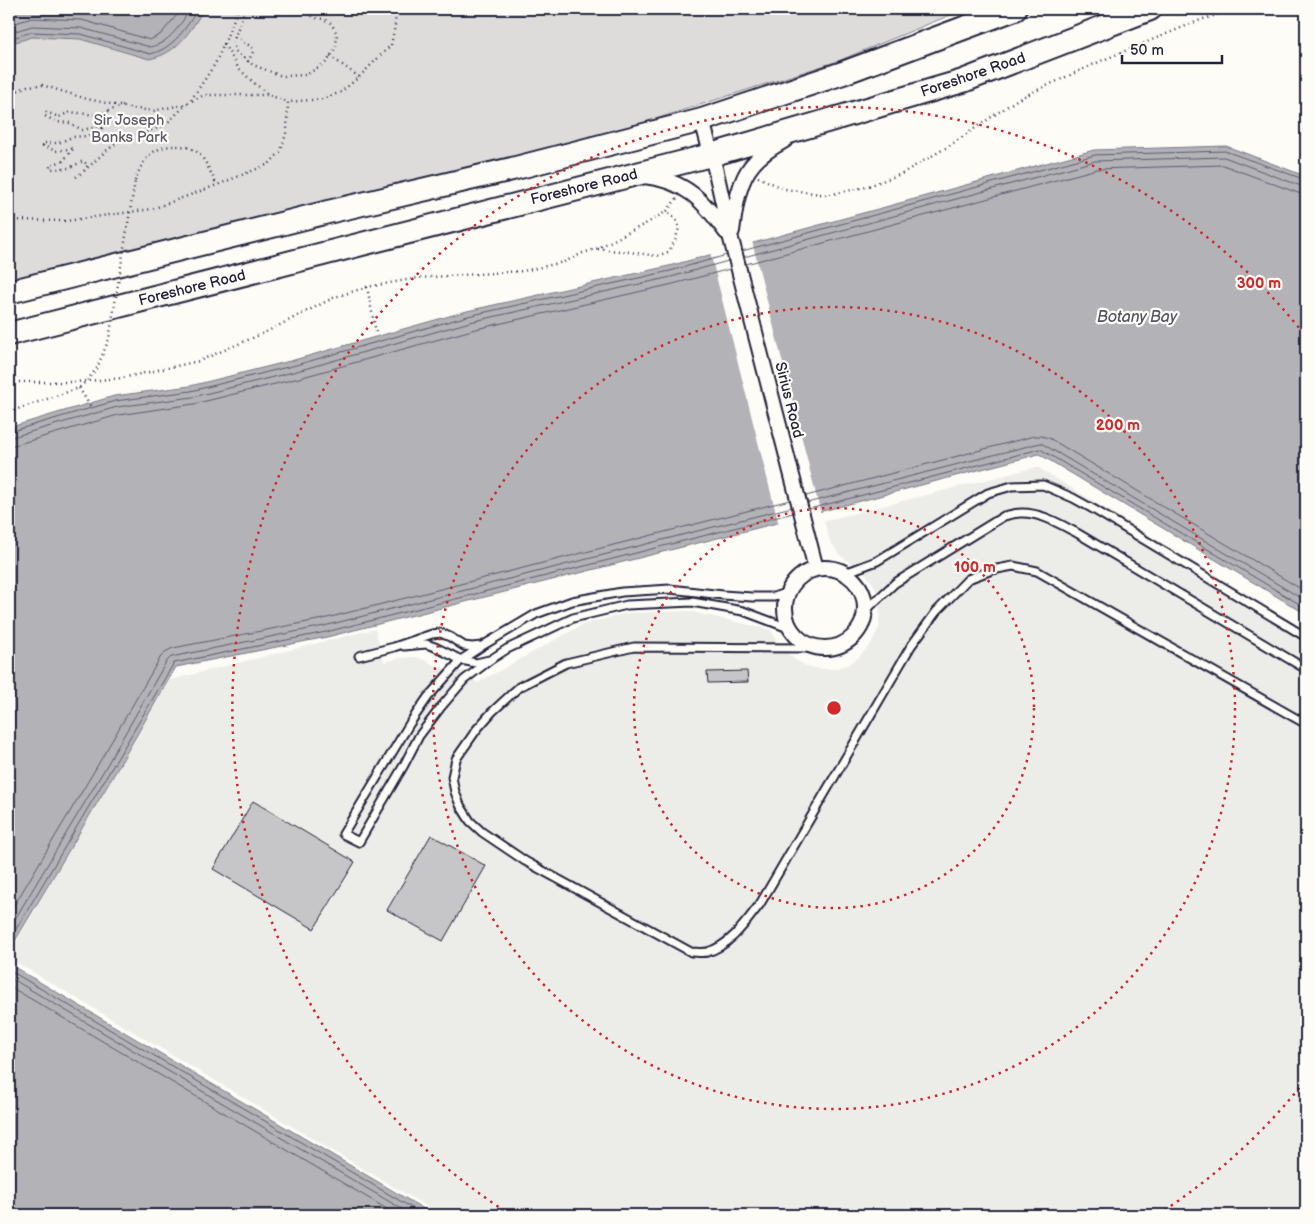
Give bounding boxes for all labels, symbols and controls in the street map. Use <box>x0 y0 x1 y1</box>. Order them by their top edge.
scale bar <box>1122 32 1222 64</box>
text: 50 m <box>1130 41 1164 60</box>
street label: Foreshore Road <box>918 48 1028 102</box>
park label: Sir Joseph Banks Park <box>91 111 168 147</box>
street label: Foreshore Road <box>529 165 639 209</box>
street label: Foreshore Road <box>137 266 247 310</box>
text: 300 m <box>1237 274 1281 293</box>
water label: Botany Bay <box>1097 308 1178 327</box>
street label: Sirius Road <box>770 360 808 440</box>
text: 200 m <box>1096 416 1140 435</box>
text: 100 m <box>954 558 996 577</box>
centre of rings <box>825 699 843 717</box>

